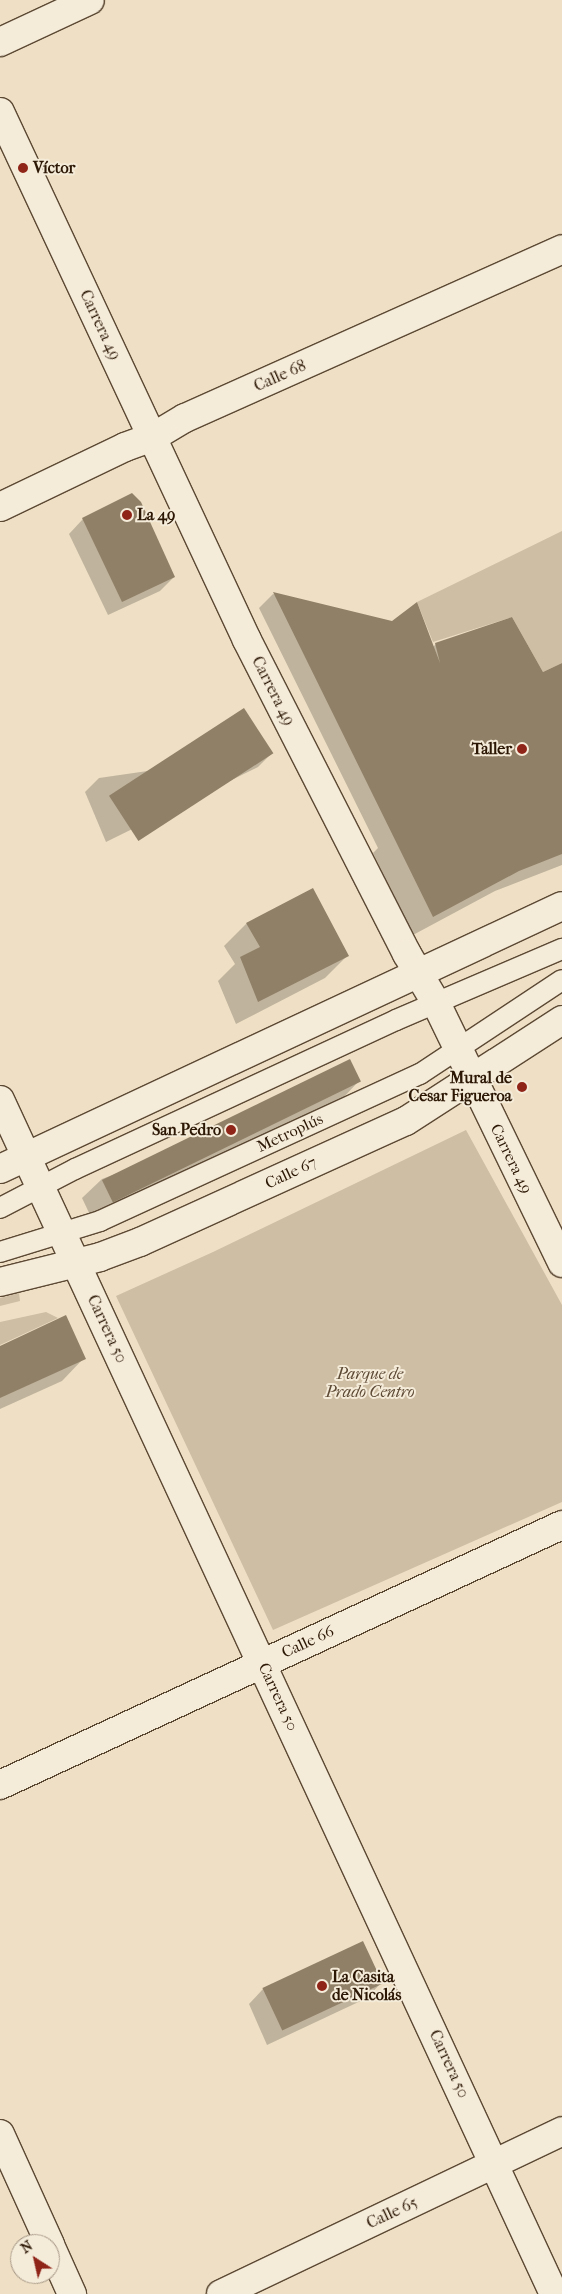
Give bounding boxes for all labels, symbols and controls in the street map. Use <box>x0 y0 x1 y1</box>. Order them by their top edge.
place label: Víctor <box>33 158 75 178</box>
marker: Víctor <box>17 162 29 174</box>
street label: Carrera 49 <box>75 287 125 363</box>
street label: Calle 68 <box>251 356 309 396</box>
place label: La 49 <box>137 505 175 525</box>
marker: La 49 <box>121 509 133 521</box>
street label: Carrera 49 <box>247 653 299 729</box>
place label: Taller <box>472 739 512 759</box>
marker: Taller <box>516 743 528 755</box>
place label: Mural de Cesar Figueroa <box>409 1068 512 1106</box>
marker: Mural de Cesar Figueroa <box>516 1081 528 1093</box>
street label: Metroplús <box>254 1109 326 1157</box>
place label: San Pedro <box>152 1120 221 1140</box>
street label: Carrera 49 <box>486 1121 536 1197</box>
marker: San Pedro <box>225 1124 237 1136</box>
street label: Calle 67 <box>262 1153 320 1193</box>
street label: Carrera 50 <box>83 1292 131 1366</box>
park label: Parque de Prado Centro <box>325 1364 415 1402</box>
street label: Calle 66 <box>279 1622 337 1662</box>
street label: Carrera 50 <box>254 1660 302 1734</box>
place label: La Casita de Nicolás <box>332 1967 401 2005</box>
marker: La Casita de Nicolás <box>316 1980 328 1992</box>
street label: Carrera 50 <box>425 2027 473 2101</box>
street label: Calle 65 <box>364 2193 420 2233</box>
north arrow <box>10 2234 60 2284</box>
text: N <box>17 2237 36 2257</box>

